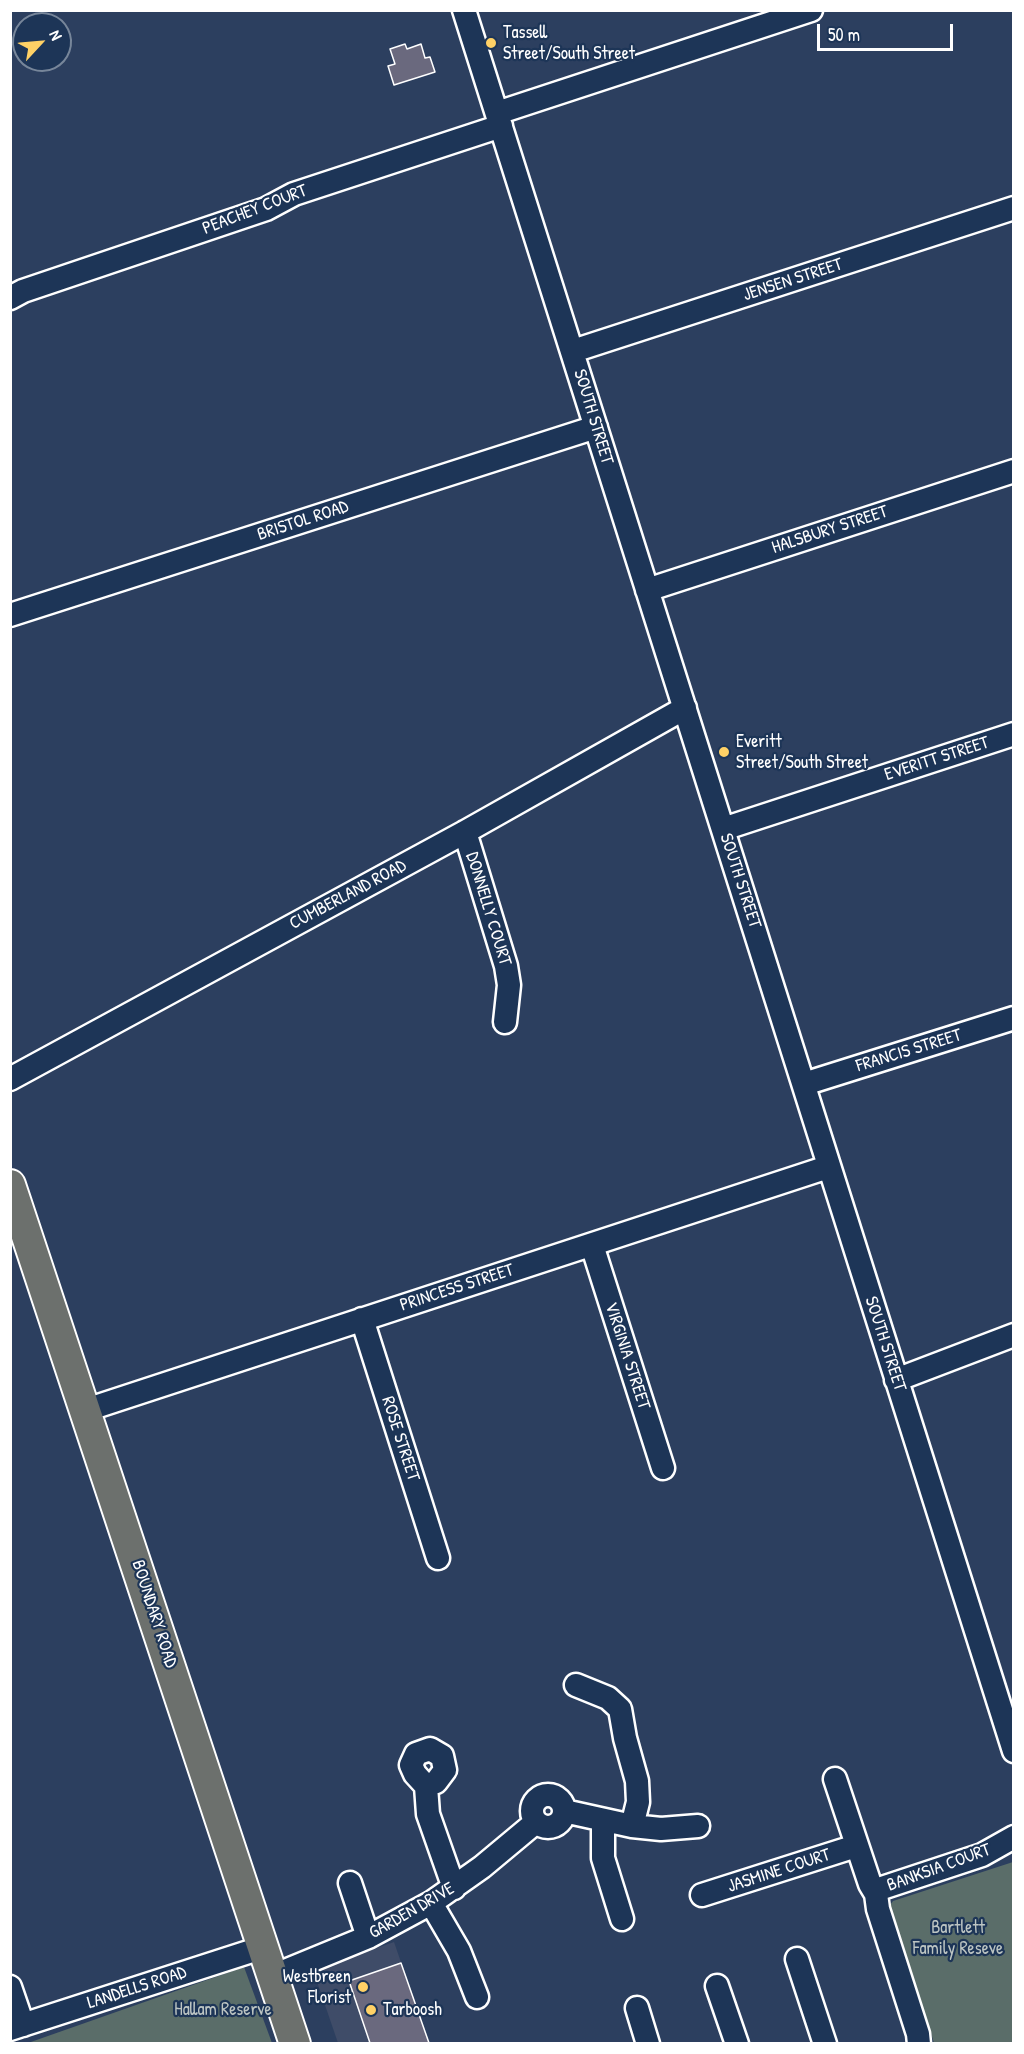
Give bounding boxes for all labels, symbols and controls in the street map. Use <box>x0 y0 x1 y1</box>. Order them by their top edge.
north arrow <box>12 12 72 72</box>
scale bar <box>820 12 956 50</box>
place label: Tassell Street/South Street <box>503 22 635 64</box>
text: 50 m <box>828 22 860 47</box>
text: N <box>45 26 68 44</box>
marker: Tassell Street/South Street <box>484 36 498 50</box>
street label: PEACHEY COURT <box>200 180 310 240</box>
street label: JENSEN STREET <box>741 254 845 306</box>
street label: SOUTH STREET <box>568 367 618 467</box>
street label: BRISTOL ROAD <box>255 496 351 546</box>
street label: HALSBURY STREET <box>769 501 891 559</box>
place label: Everitt Street/South Street <box>736 731 868 774</box>
street label: EVERITT STREET <box>882 732 992 786</box>
marker: Everitt Street/South Street <box>717 745 731 759</box>
street label: SOUTH STREET <box>715 831 765 931</box>
street label: DONNELLY COURT <box>460 850 516 968</box>
street label: CUMBERLAND ROAD <box>286 855 410 935</box>
street label: FRANCIS STREET <box>854 1025 964 1077</box>
street label: PRINCESS STREET <box>397 1259 517 1317</box>
street label: SOUTH STREET <box>860 1294 910 1394</box>
street label: VIRGINIA STREET <box>600 1300 654 1412</box>
street label: ROSE STREET <box>376 1394 424 1484</box>
street label: BOUNDARY ROAD <box>126 1558 182 1670</box>
street label: BANKSIA COURT <box>884 1839 994 1897</box>
street label: JASMINE COURT <box>725 1844 833 1898</box>
street label: GARDEN DRIVE <box>366 1878 458 1944</box>
park label: Bartlett Family Reseve <box>913 1917 1003 1960</box>
street label: LANDELLS ROAD <box>85 1962 189 2014</box>
place label: Westbreen Florist <box>283 1966 351 2008</box>
marker: Westbreen Florist <box>356 1980 370 1994</box>
park label: Hallam Reserve <box>174 1999 272 2021</box>
place label: Tarboosh <box>383 1999 442 2021</box>
marker: Tarboosh <box>364 2003 378 2017</box>

